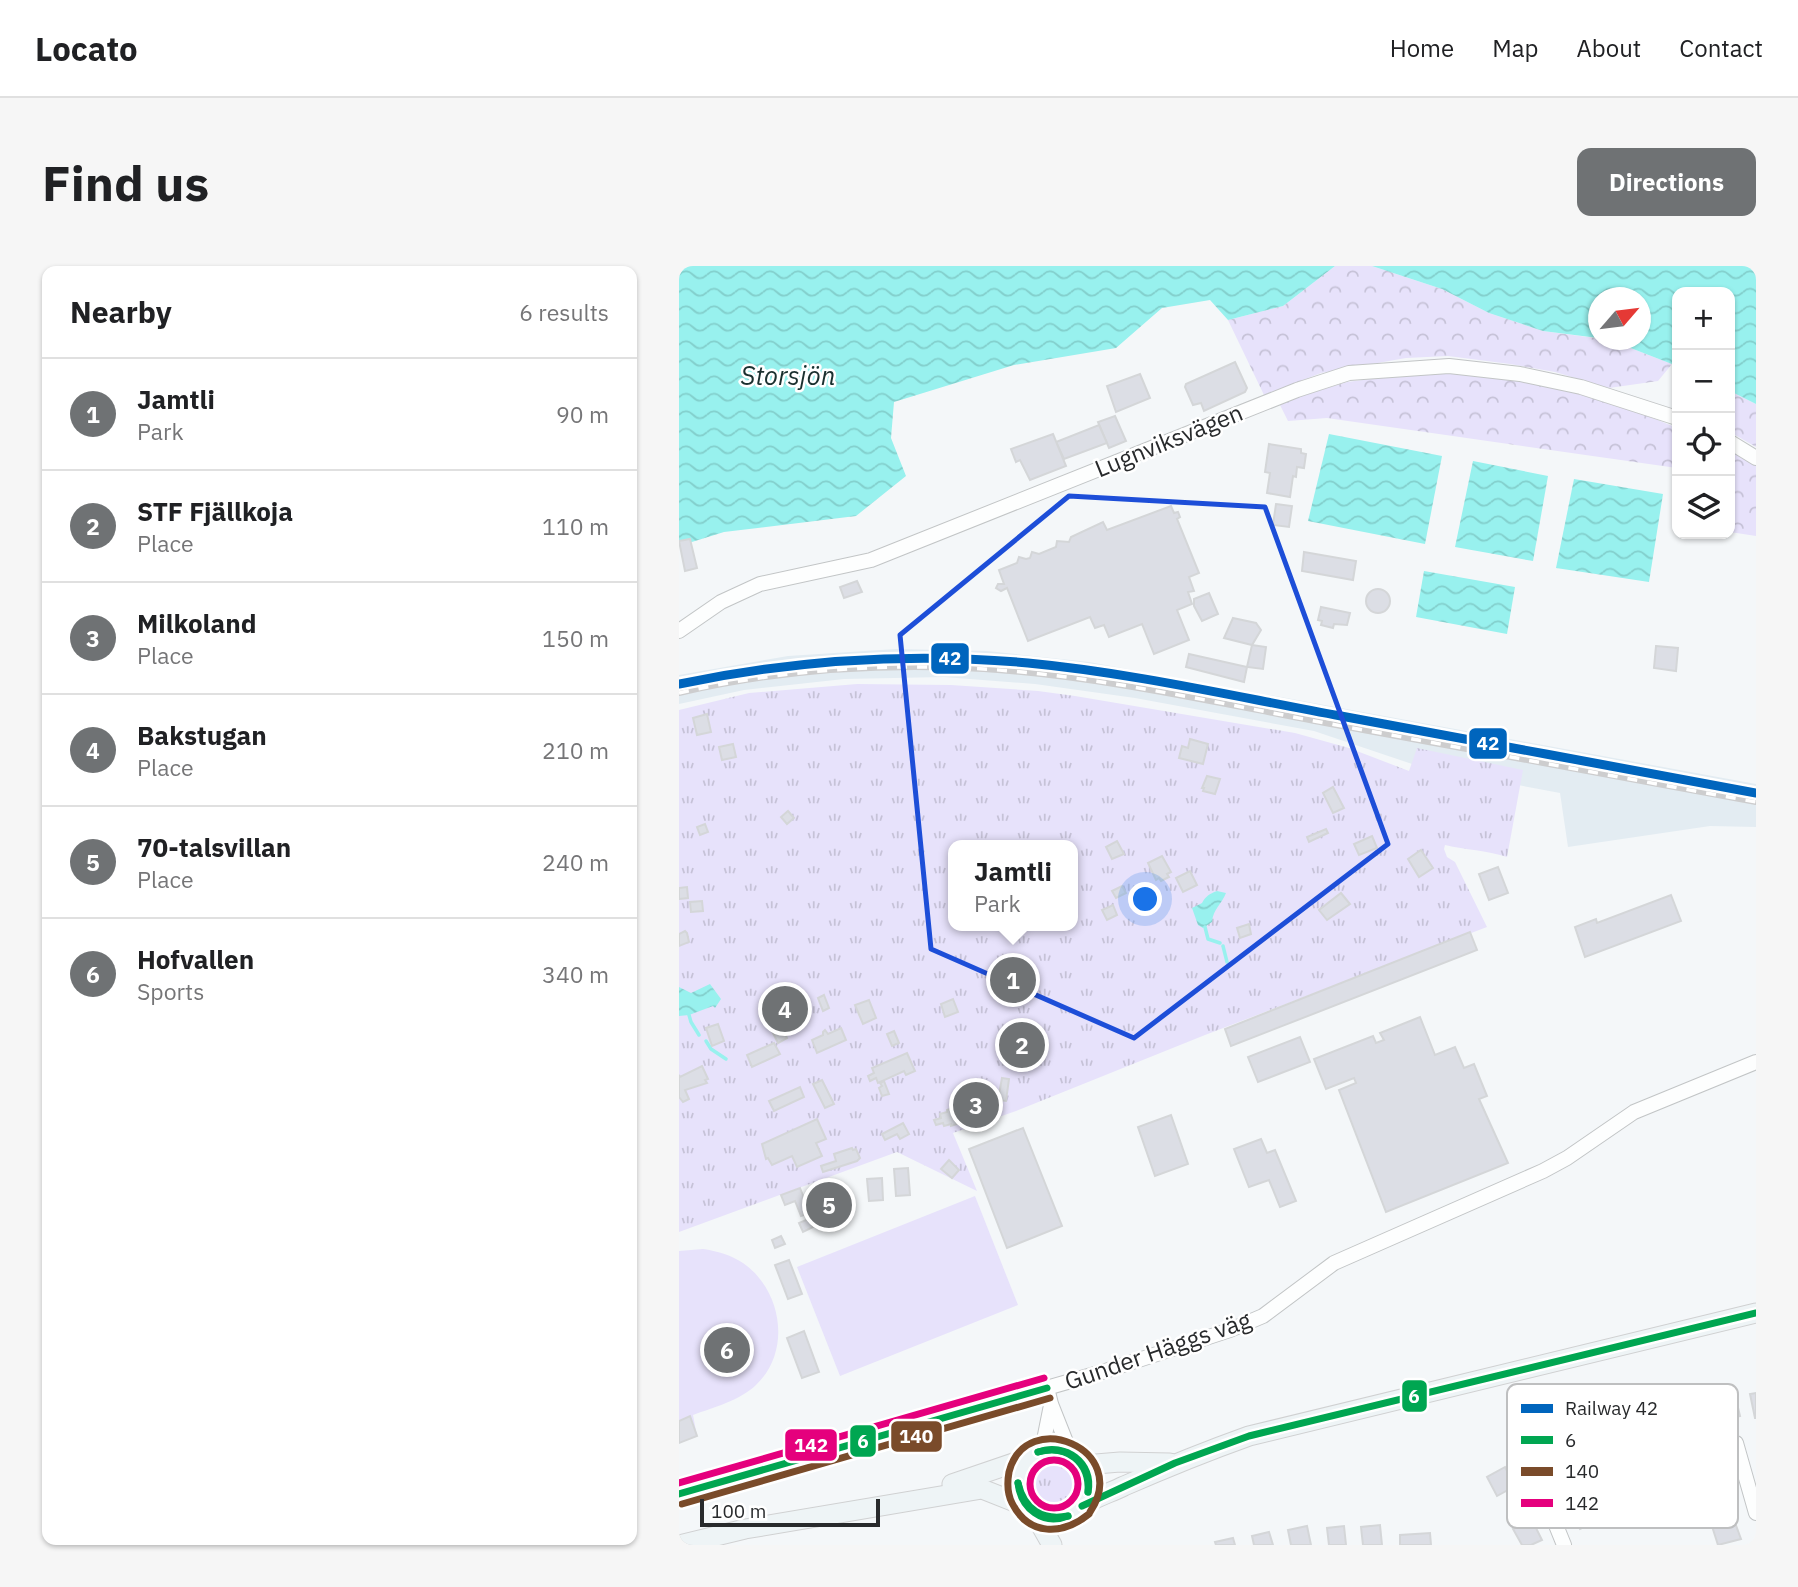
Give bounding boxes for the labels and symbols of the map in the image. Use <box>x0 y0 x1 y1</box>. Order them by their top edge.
north arrow <box>1588 287 1651 350</box>
water label: Storsjön <box>741 358 835 392</box>
street label: Lugnviksvägen <box>1090 396 1247 484</box>
line badge: 42 <box>930 642 970 675</box>
text: 42 <box>939 646 961 670</box>
line badge: 42 <box>1468 727 1508 760</box>
text: 42 <box>1477 731 1499 755</box>
your location <box>1128 882 1162 916</box>
pin: 1 <box>990 954 1036 1006</box>
pin: 4 <box>762 983 808 1035</box>
pin: 2 <box>999 1019 1045 1071</box>
pin: 3 <box>953 1079 999 1131</box>
pin: 5 <box>806 1179 852 1231</box>
street label: Gunder Häggs väg <box>1060 1303 1255 1397</box>
pin: 6 <box>704 1324 750 1376</box>
line badge: 6 <box>1401 1379 1428 1413</box>
text: 6 <box>1408 1384 1420 1408</box>
legend <box>1507 1384 1738 1528</box>
text: Railway 42 <box>1565 1396 1658 1420</box>
line badge: 140 <box>890 1420 943 1453</box>
line badge: 6 <box>849 1424 877 1458</box>
text: 140 <box>899 1424 933 1448</box>
line badge: 142 <box>784 1428 838 1462</box>
text: 6 <box>1565 1428 1576 1452</box>
text: 6 <box>857 1429 869 1453</box>
text: 142 <box>794 1433 828 1457</box>
text: 140 <box>1565 1459 1599 1483</box>
text: 142 <box>1565 1491 1599 1515</box>
scale bar <box>700 1496 880 1528</box>

